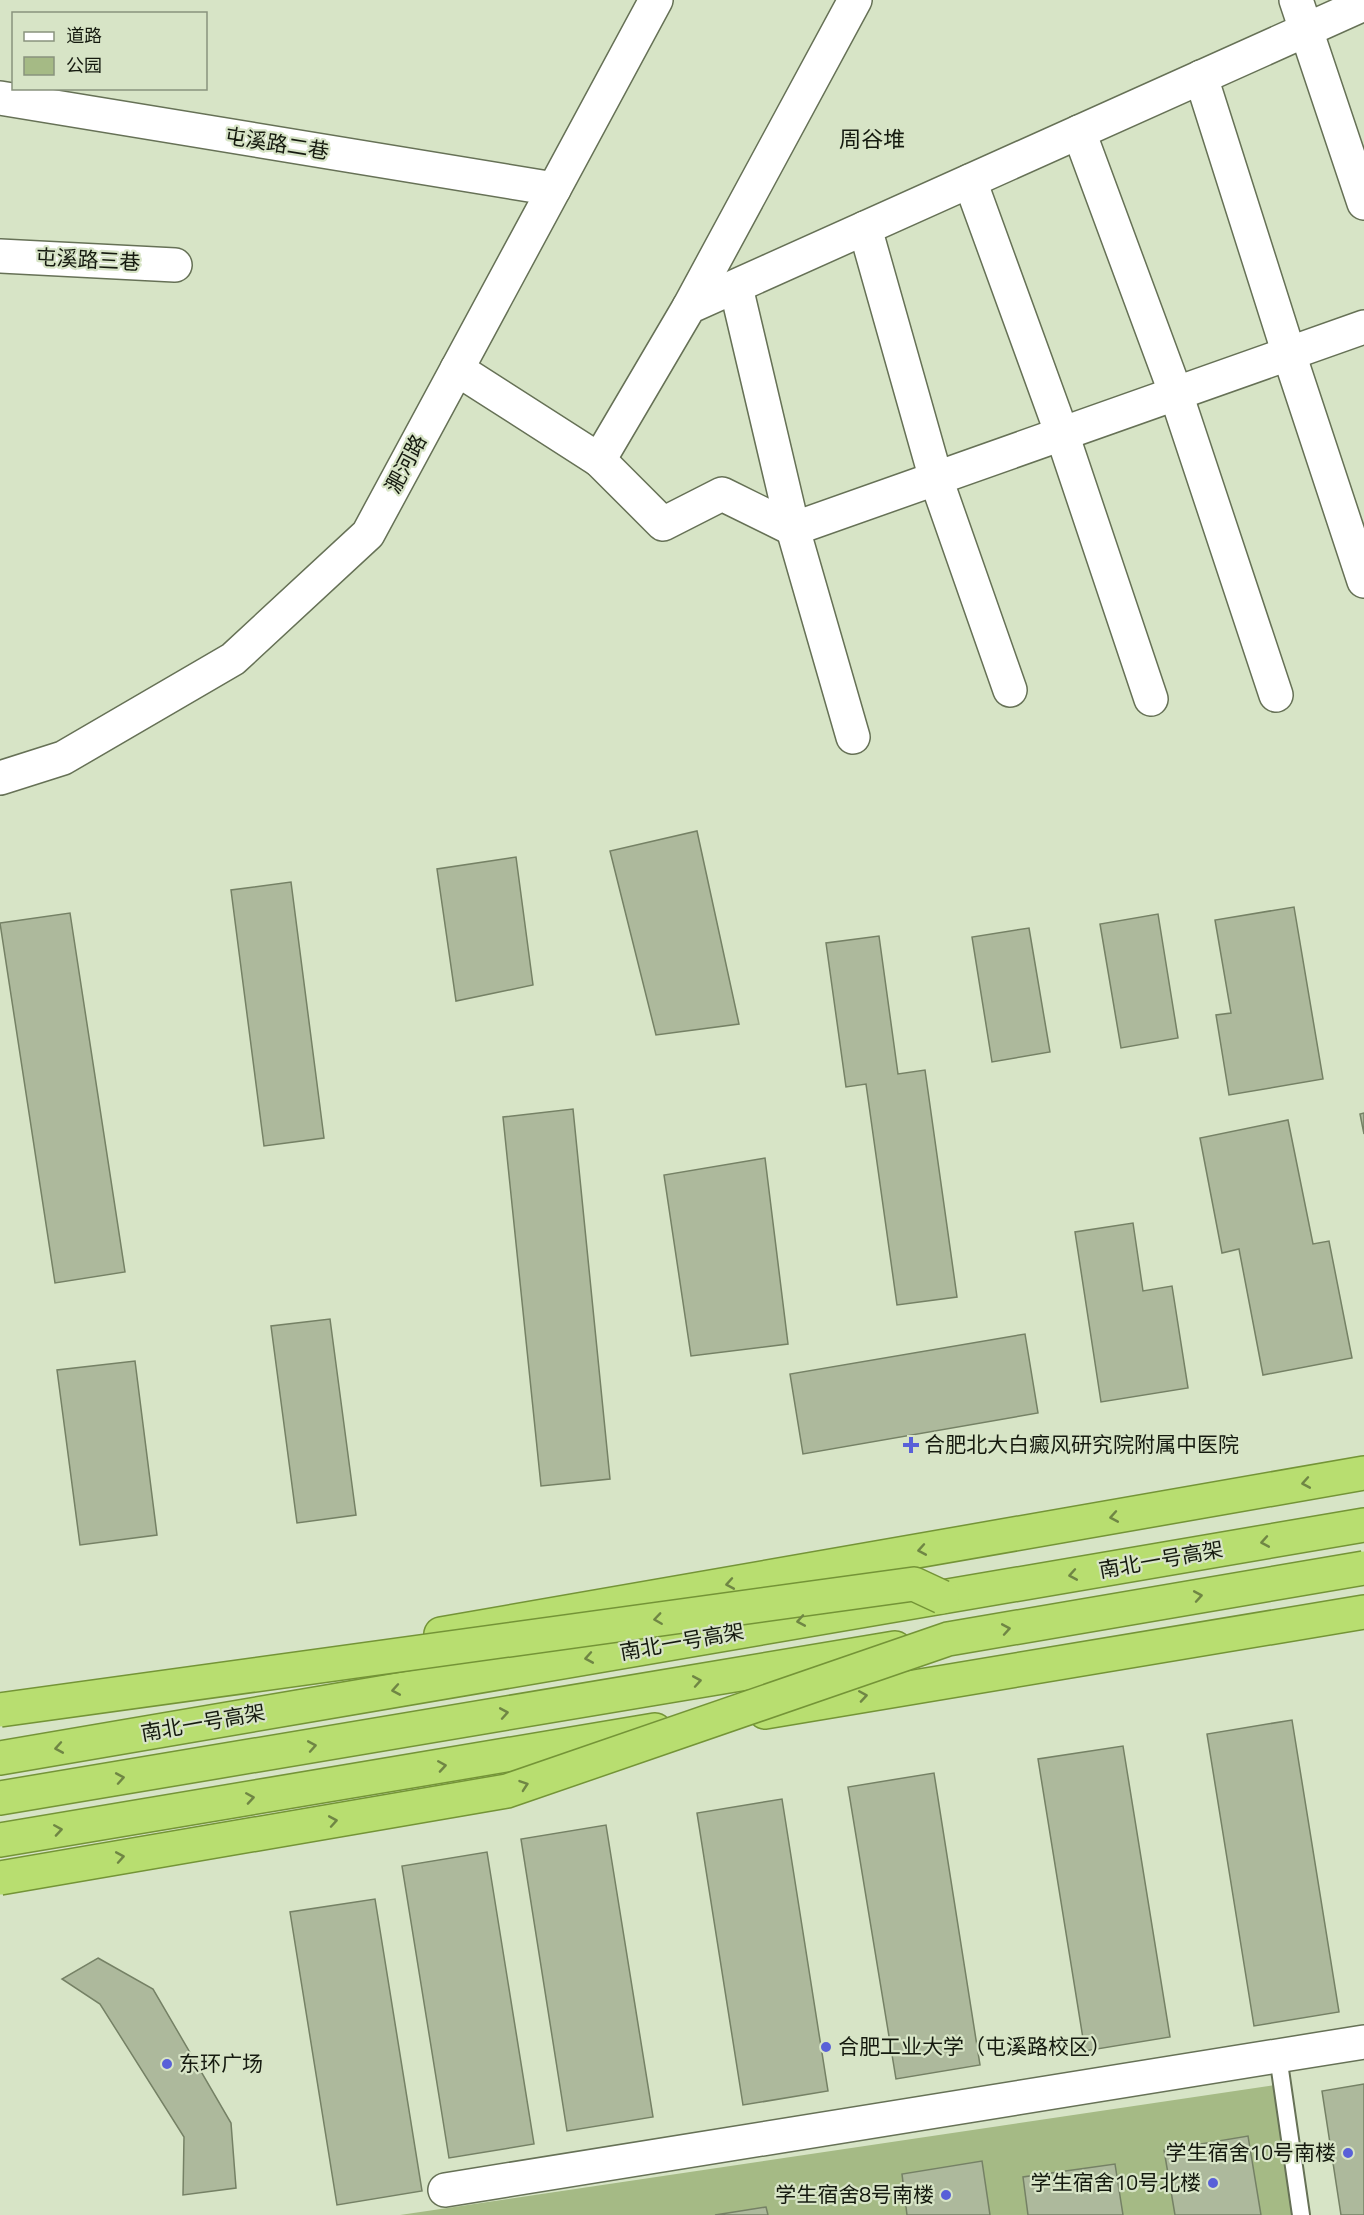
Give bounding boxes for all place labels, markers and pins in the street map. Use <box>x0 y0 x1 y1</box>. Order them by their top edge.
place label: 合肥北大白癜风研究院附属中医院 <box>924 1428 1239 1460</box>
marker: 合肥北大白癜风研究院附属中医院 <box>902 1436 920 1454</box>
place label: 合肥工业大学（屯溪路校区） <box>838 2030 1111 2062</box>
marker: 合肥工业大学（屯溪路校区） <box>819 2040 833 2054</box>
place label: 东环广场 <box>179 2047 263 2079</box>
marker: 东环广场 <box>160 2057 174 2071</box>
place label: 学生宿舍10号南楼 <box>1165 2136 1336 2168</box>
marker: 学生宿舍10号南楼 <box>1341 2146 1355 2160</box>
place label: 学生宿舍10号北楼 <box>1030 2166 1201 2198</box>
marker: 学生宿舍10号北楼 <box>1206 2176 1220 2190</box>
place label: 学生宿舍8号南楼 <box>775 2178 934 2210</box>
marker: 学生宿舍8号南楼 <box>939 2188 953 2202</box>

